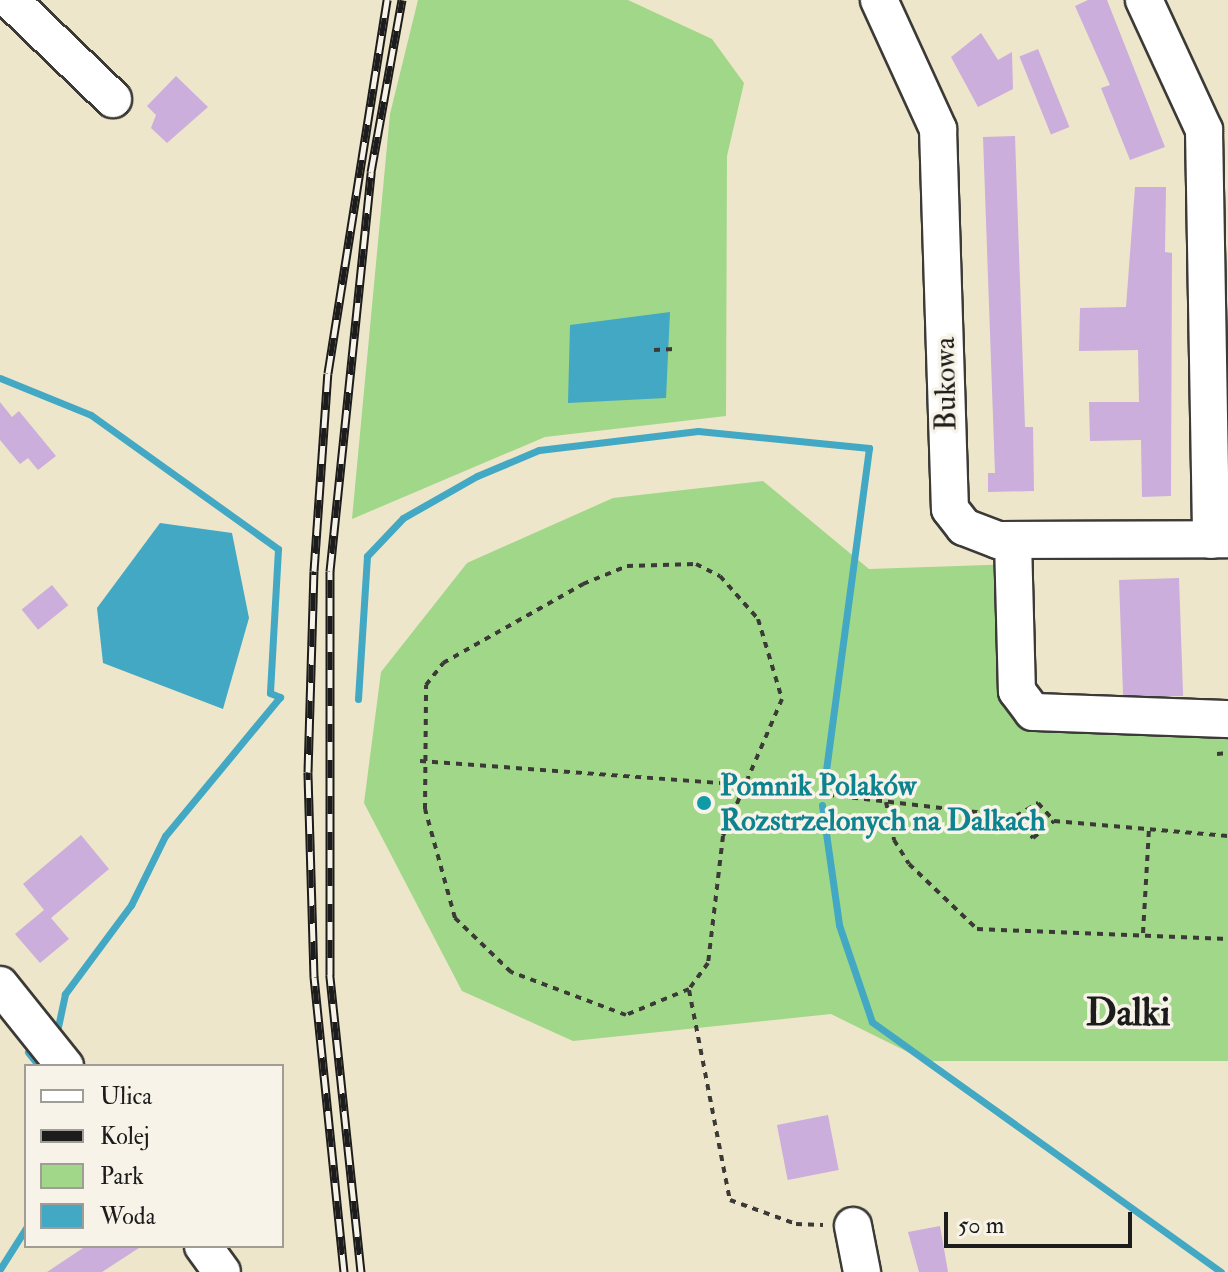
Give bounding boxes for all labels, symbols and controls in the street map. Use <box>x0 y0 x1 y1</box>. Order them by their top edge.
street label: Bukowa <box>927 337 965 431</box>
place label: Pomnik Polaków Rozstrzelonych na Dalkach <box>720 768 1045 838</box>
marker: Pomnik Polaków Rozstrzelonych na Dalkach <box>695 794 713 812</box>
district label: Dalki <box>1086 991 1170 1037</box>
legend <box>24 1064 284 1248</box>
text: Ulica <box>100 1081 152 1112</box>
text: Kolej <box>100 1121 149 1152</box>
text: Park <box>100 1161 144 1192</box>
scale bar <box>948 1196 1136 1246</box>
text: Woda <box>100 1201 156 1232</box>
text: 50 m <box>958 1210 1004 1241</box>

